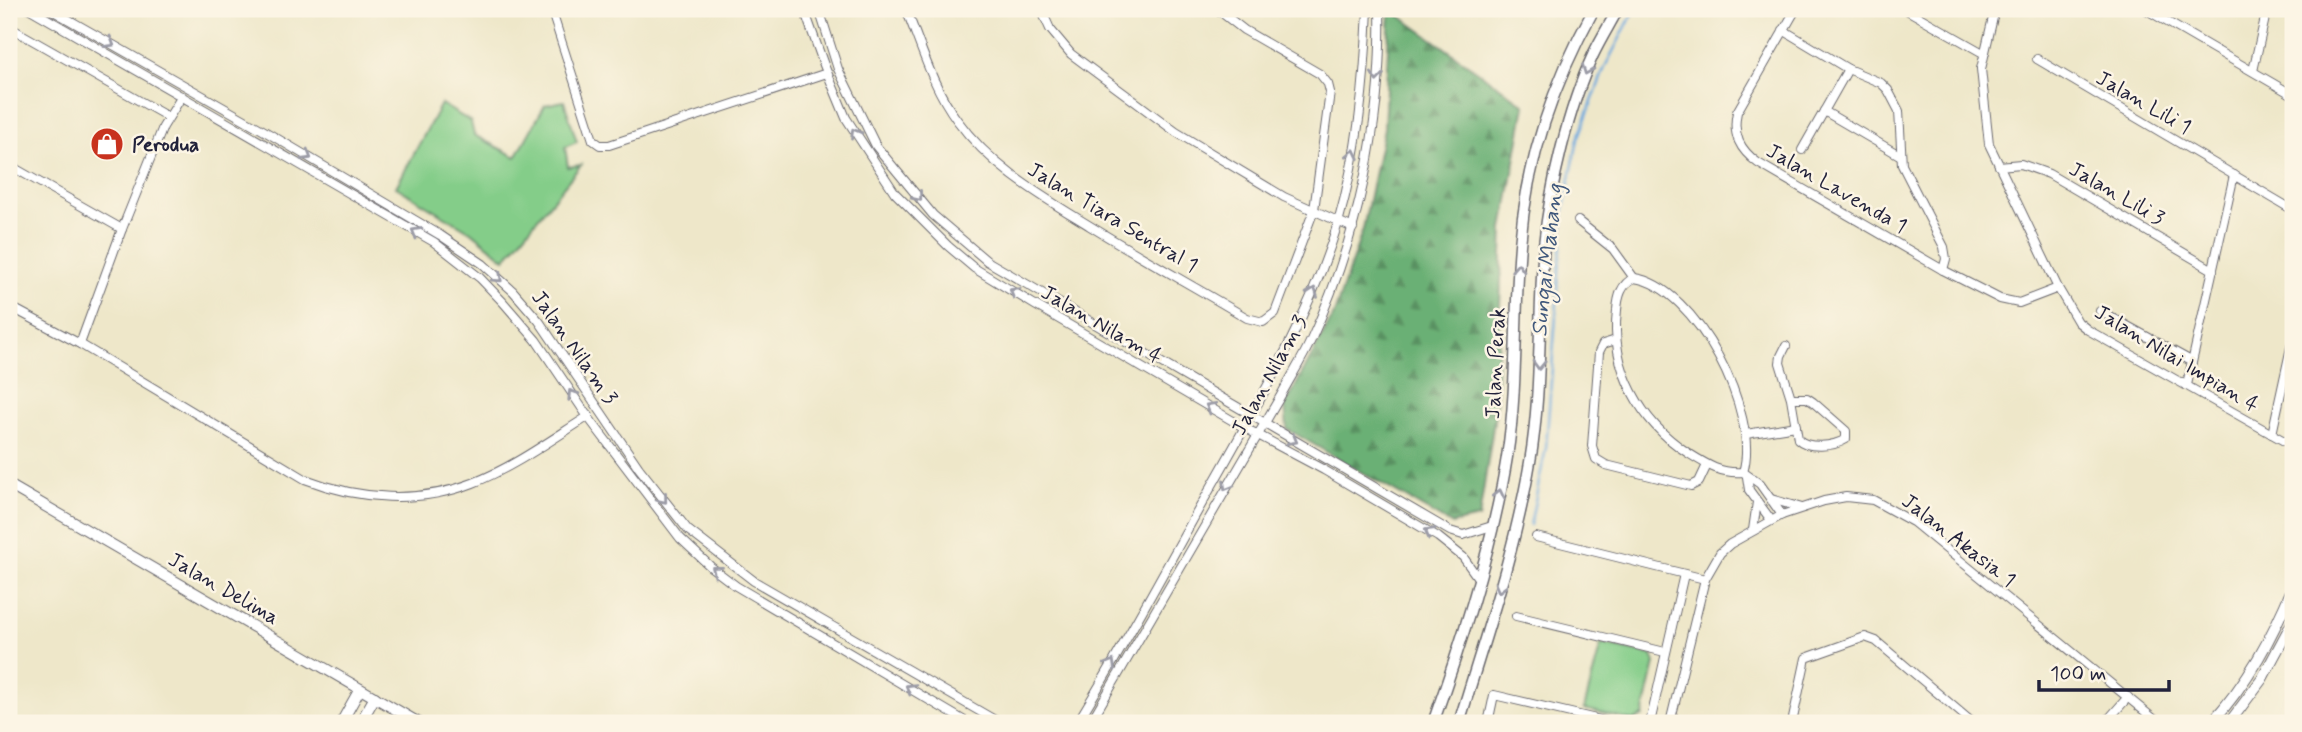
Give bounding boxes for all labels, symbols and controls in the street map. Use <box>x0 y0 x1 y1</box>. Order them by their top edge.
one-way arrow <box>102 35 115 48</box>
one-way arrow <box>1582 63 1596 75</box>
street label: Jalan Lili 1 <box>2091 64 2196 141</box>
one-way arrow <box>1370 71 1385 83</box>
shop icon: Perodua <box>88 125 126 163</box>
one-way arrow <box>851 127 864 140</box>
place label: Perodua <box>132 131 199 159</box>
street label: Jalan Lavenda 1 <box>1761 137 1912 240</box>
one-way arrow <box>299 148 312 161</box>
one-way arrow <box>1345 148 1359 160</box>
street label: Jalan Lili 3 <box>2064 155 2170 233</box>
street label: Jalan Tiara Sentral 1 <box>1022 156 1203 280</box>
water label: Sungai Mahang <box>1525 181 1573 338</box>
one-way arrow <box>910 189 923 201</box>
one-way arrow <box>411 227 424 240</box>
one-way arrow <box>1511 262 1526 273</box>
one-way arrow <box>490 270 503 282</box>
street label: Jalan Nilam 4 <box>1036 279 1167 371</box>
street label: Jalan Nilam 3 <box>525 285 624 411</box>
one-way arrow <box>1008 287 1021 300</box>
one-way arrow <box>1305 287 1319 299</box>
street label: Jalan Nilai Impian 4 <box>2089 299 2264 419</box>
street label: Jalan Perak <box>1479 306 1513 420</box>
street label: Jalan Nilam 3 <box>1225 310 1315 440</box>
one-way arrow <box>1531 360 1546 371</box>
one-way arrow <box>568 389 581 402</box>
one-way arrow <box>1204 403 1217 416</box>
one-way arrow <box>1285 431 1298 444</box>
one-way arrow <box>1222 479 1235 491</box>
street label: Jalan Akasia 1 <box>1896 487 2021 594</box>
one-way arrow <box>1491 488 1506 500</box>
one-way arrow <box>655 492 668 504</box>
one-way arrow <box>1423 527 1436 540</box>
street label: Jalan Delima <box>163 546 284 632</box>
one-way arrow <box>711 565 723 578</box>
one-way arrow <box>1494 582 1508 594</box>
scale bar <box>2039 648 2169 692</box>
one-way arrow <box>1103 659 1116 672</box>
text: 100 m <box>2050 660 2106 688</box>
one-way arrow <box>904 684 917 697</box>

